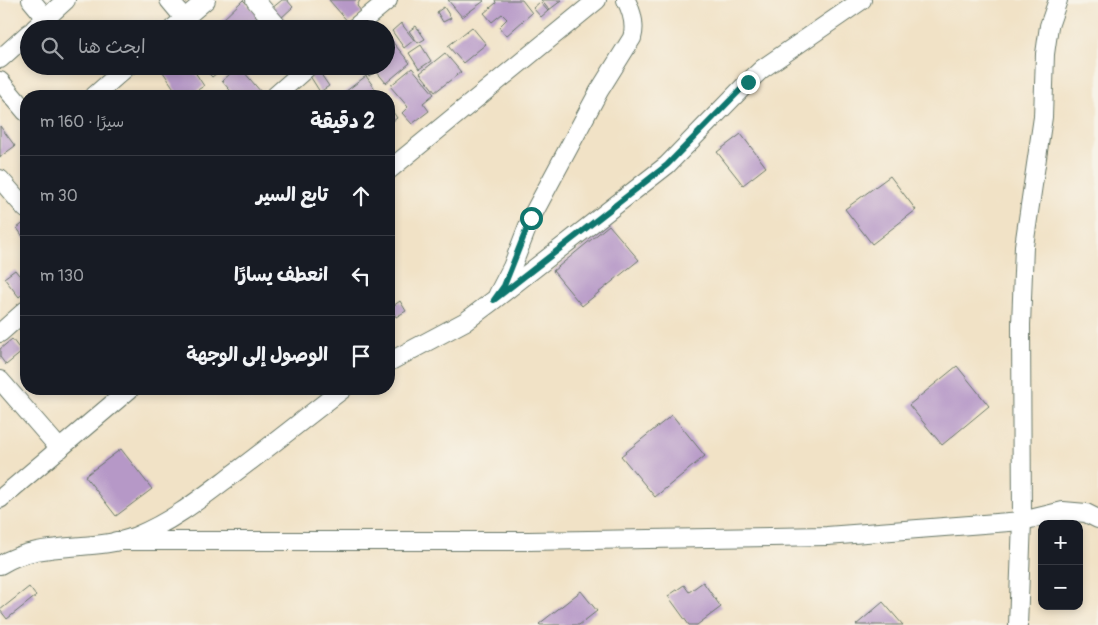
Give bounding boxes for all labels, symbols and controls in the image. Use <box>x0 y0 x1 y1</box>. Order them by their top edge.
search box <box>20 20 395 75</box>
icon: search <box>38 34 66 62</box>
text: ابحث هنا <box>78 35 146 59</box>
route end <box>737 71 760 94</box>
text: 2 دقيقة <box>310 108 375 135</box>
text: سيرًا · 160 m <box>40 112 124 132</box>
icon: ahead <box>347 182 375 210</box>
text: تابع السير <box>256 183 328 207</box>
text: 30 m <box>40 186 78 206</box>
route start <box>520 207 543 230</box>
icon: left <box>347 262 375 290</box>
text: انعطف يسارًا <box>234 263 328 287</box>
text: 130 m <box>40 266 84 286</box>
icon: arrive <box>347 342 375 370</box>
text: الوصول إلى الوجهة <box>186 343 328 367</box>
map controls <box>1038 520 1083 610</box>
button: + <box>1038 520 1083 565</box>
button: − <box>1038 565 1083 610</box>

